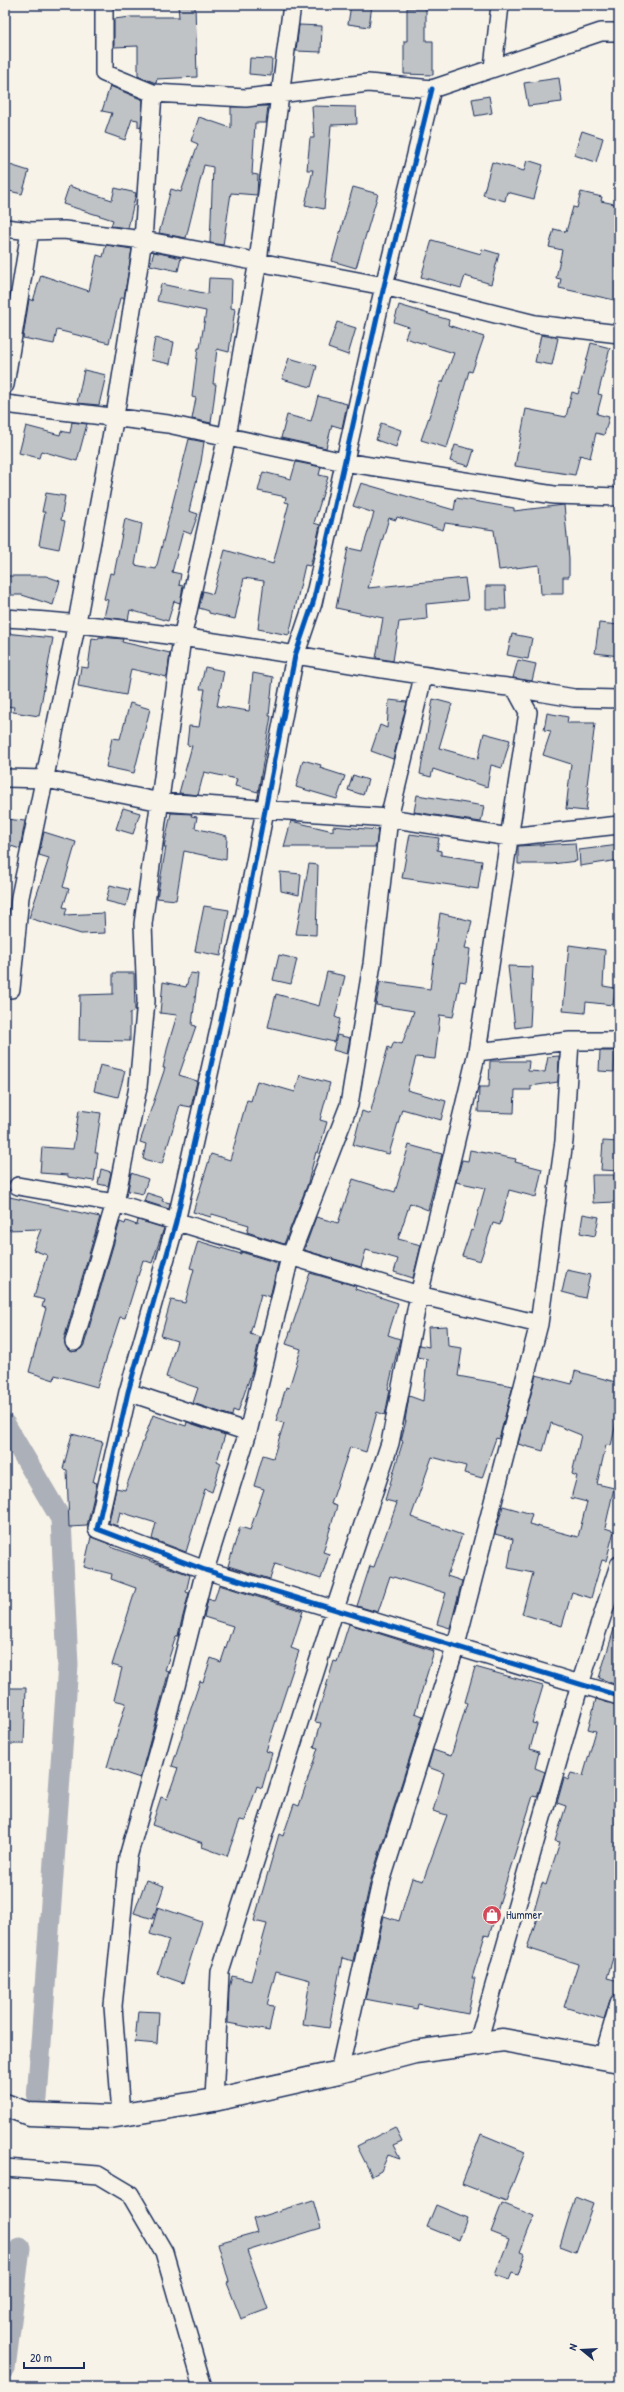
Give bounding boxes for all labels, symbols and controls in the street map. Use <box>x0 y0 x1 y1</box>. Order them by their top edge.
shop icon: Hummer <box>481 1904 503 1926</box>
place label: Hummer <box>506 1906 543 1923</box>
north arrow <box>562 2330 602 2370</box>
text: N <box>565 2342 580 2352</box>
scale bar <box>24 2344 84 2370</box>
text: 20 m <box>30 2349 52 2366</box>

